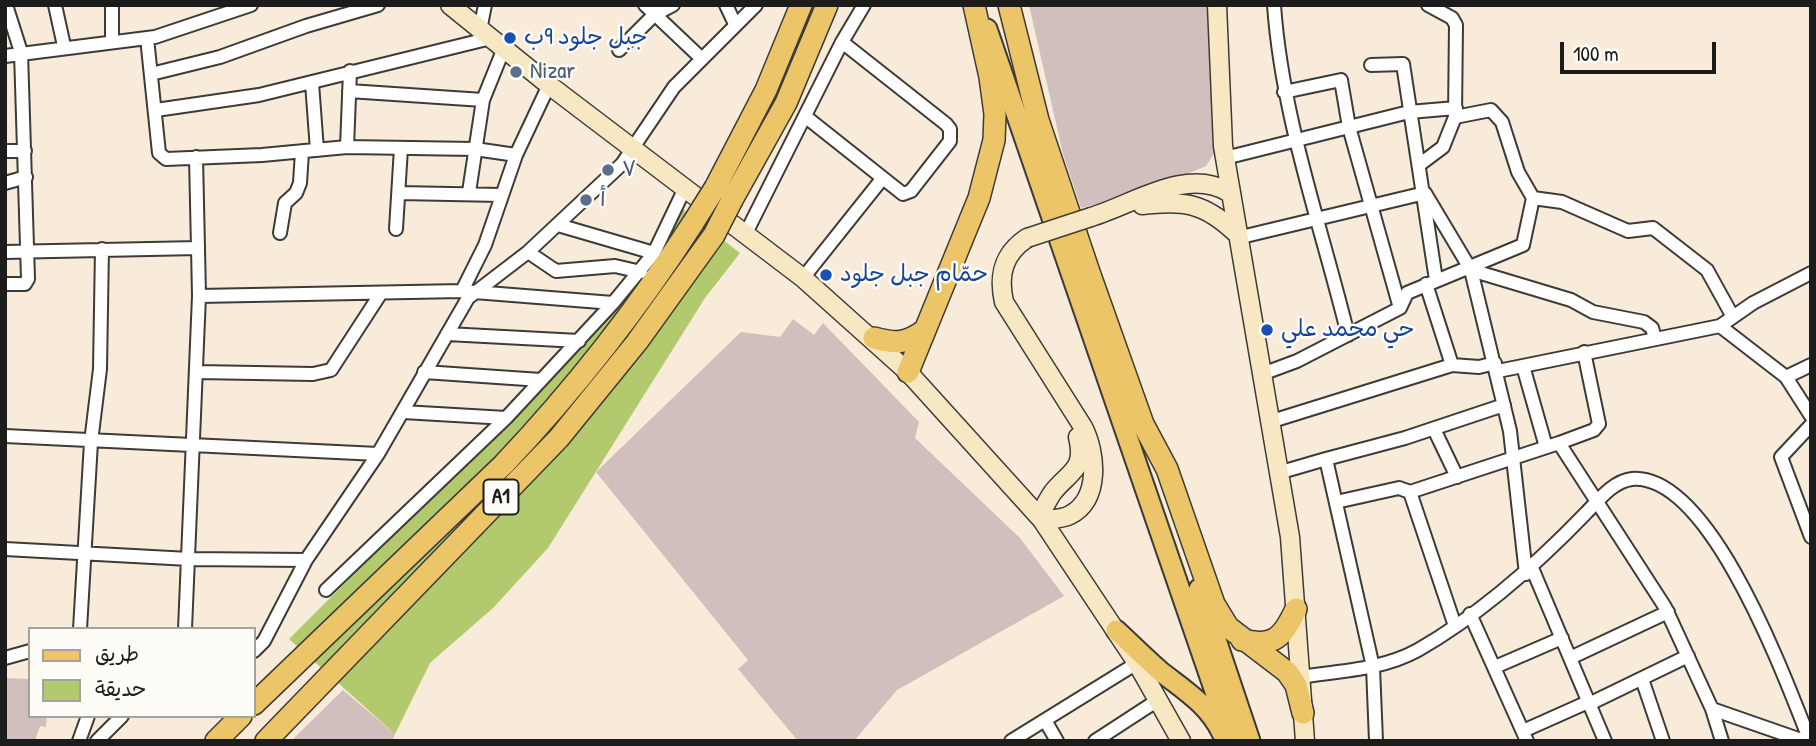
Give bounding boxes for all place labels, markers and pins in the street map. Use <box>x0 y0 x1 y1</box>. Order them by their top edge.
place label: جبل جلود 9ب <box>524 24 648 52</box>
marker: جبل جلود 9ب <box>502 30 518 46</box>
place label: Nizar <box>530 58 575 86</box>
marker: Nizar <box>508 64 524 80</box>
place label: V <box>622 156 635 184</box>
marker: V <box>600 162 616 178</box>
place label: أ <box>600 186 606 214</box>
marker: أ <box>578 192 594 208</box>
place label: حمّام جبل جلود <box>840 261 987 289</box>
marker: حمّام جبل جلود <box>818 267 834 283</box>
place label: حي محمد علي <box>1281 316 1414 344</box>
marker: حي محمد علي <box>1259 322 1275 338</box>

